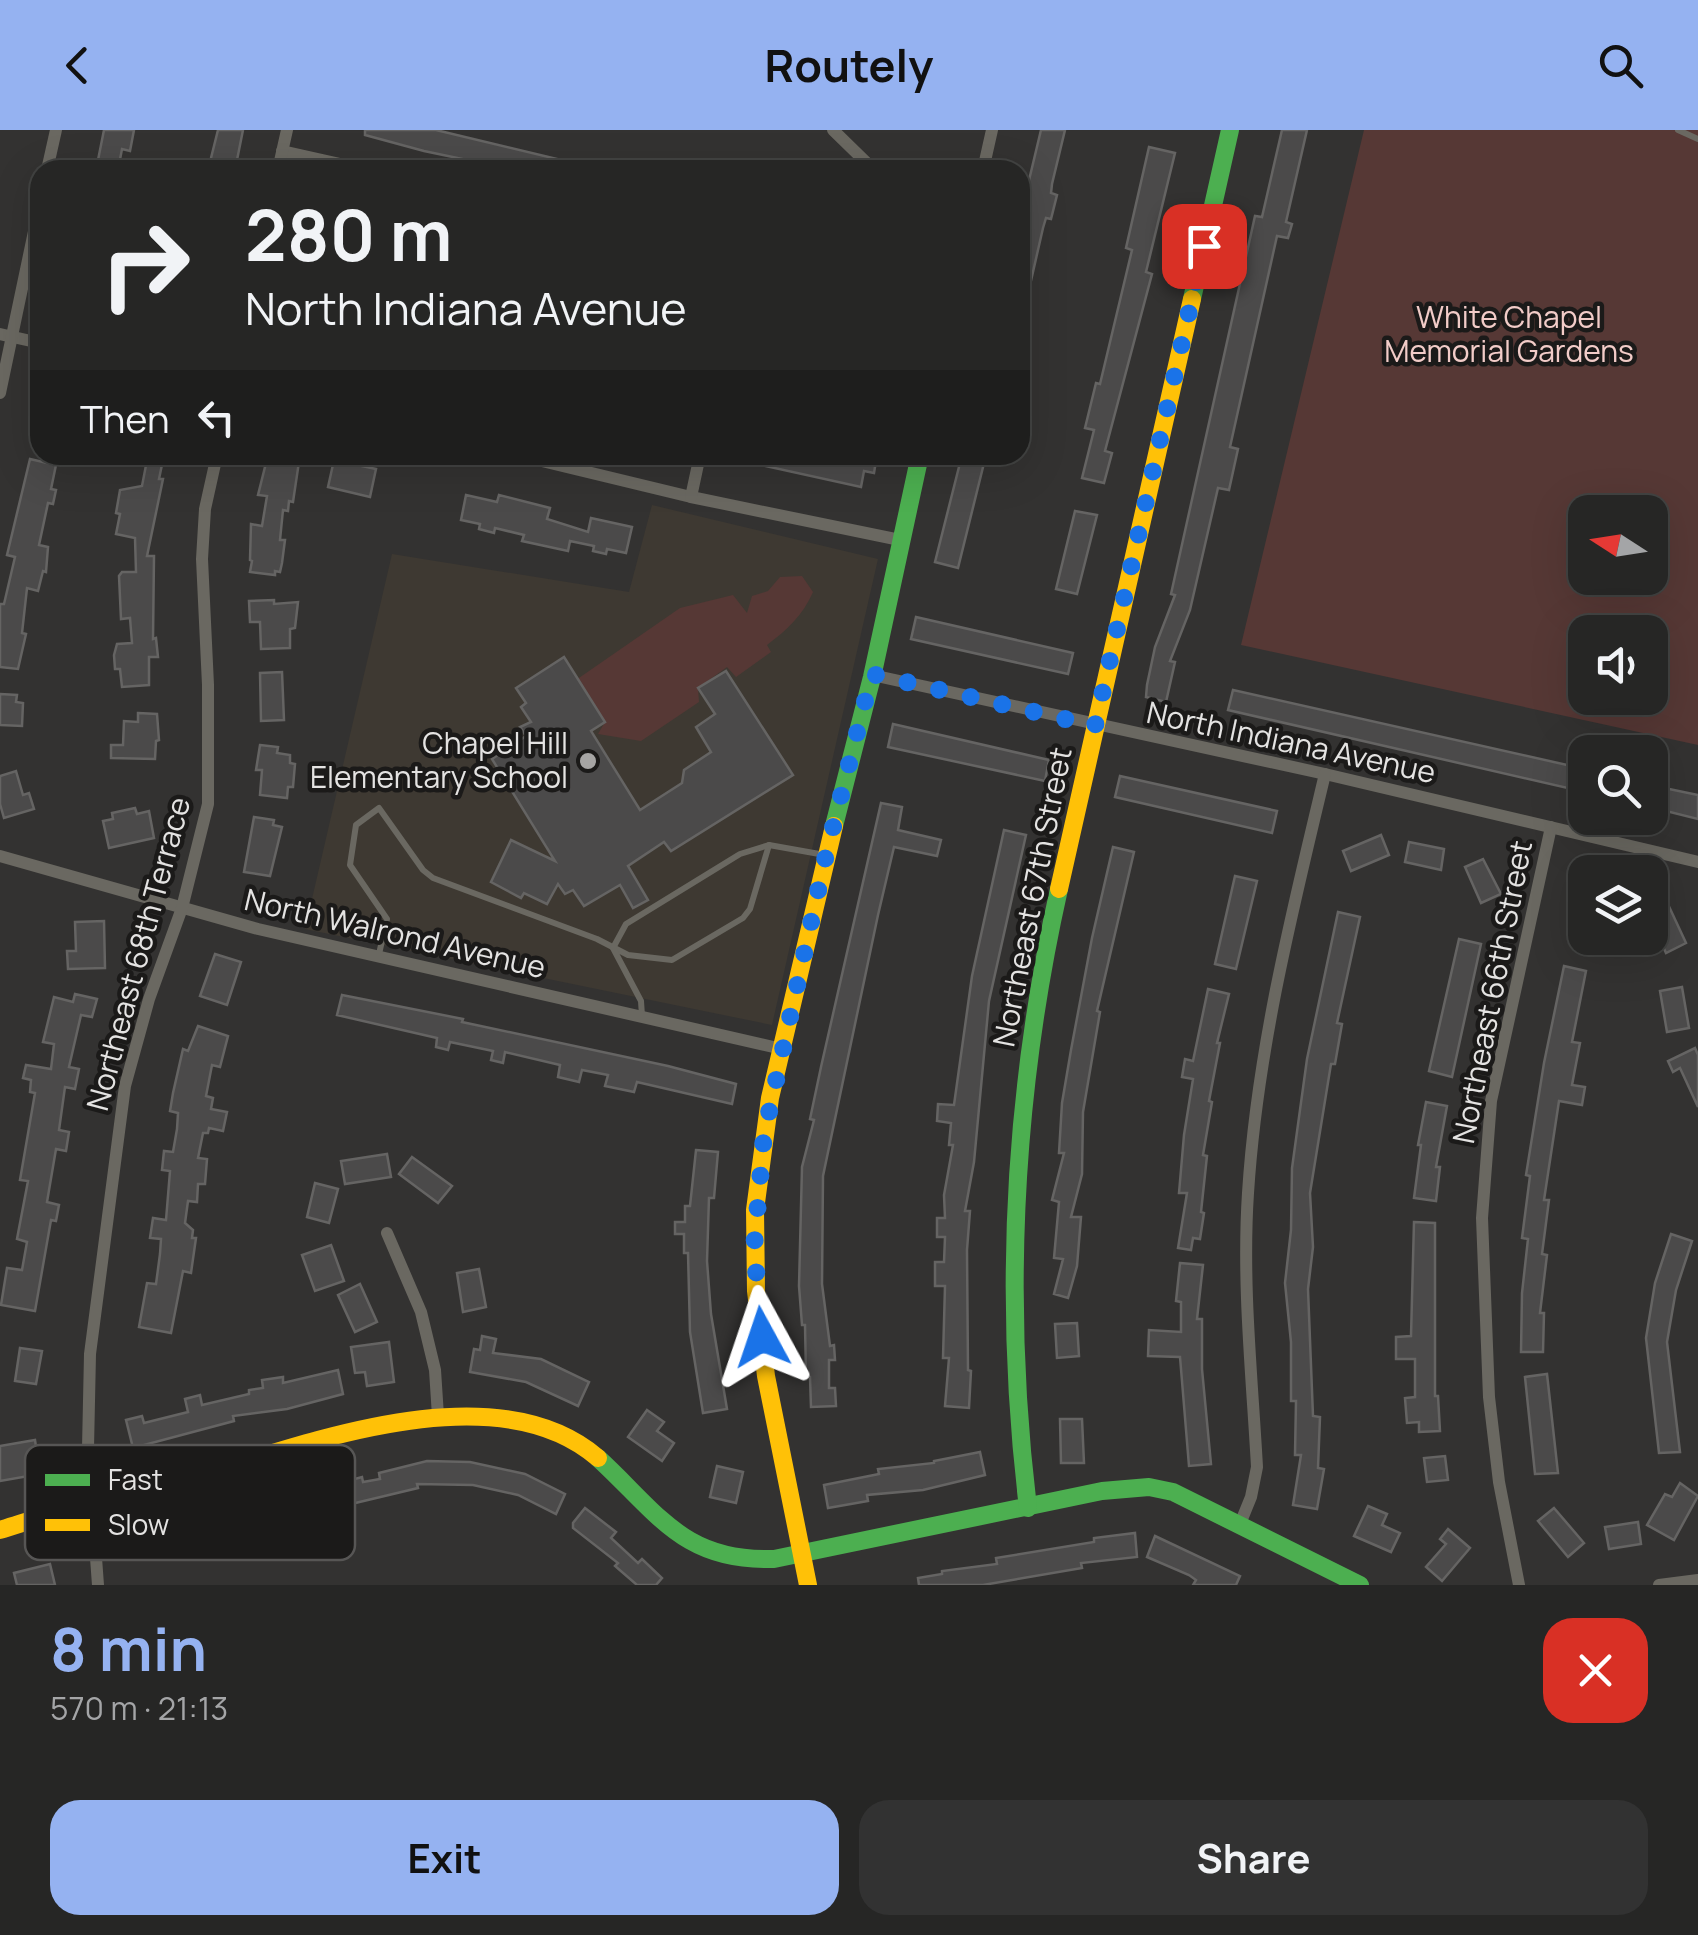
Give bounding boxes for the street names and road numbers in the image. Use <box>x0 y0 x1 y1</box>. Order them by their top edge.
street label: North Indiana Avenue <box>1143 691 1440 792</box>
street label: Northeast 67th Street <box>982 743 1081 1050</box>
street label: Northeast 68th Terrace <box>76 792 199 1115</box>
street label: Northeast 66th Street <box>1442 837 1541 1147</box>
street label: North Walrond Avenue <box>241 878 550 987</box>

